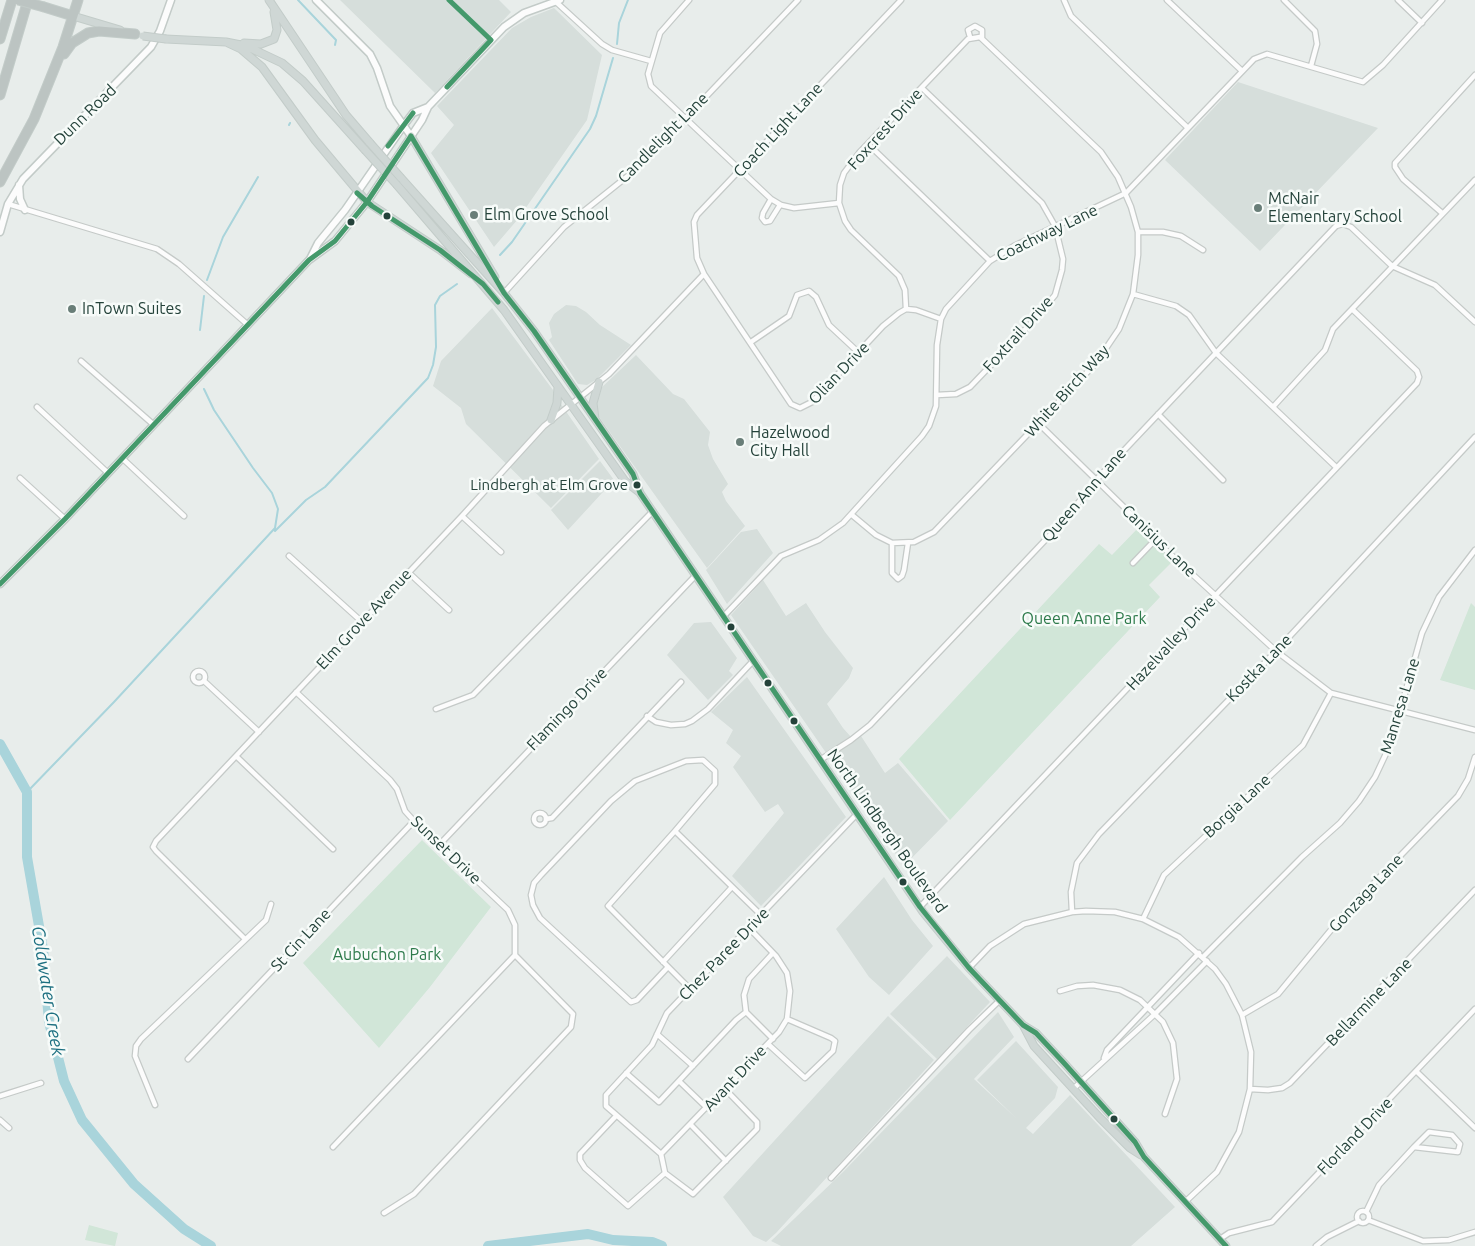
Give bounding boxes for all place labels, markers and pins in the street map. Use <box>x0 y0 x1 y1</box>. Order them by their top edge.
place label: McNair Elementary School <box>1268 189 1402 227</box>
marker: McNair Elementary School <box>1252 202 1264 214</box>
place label: Elm Grove School <box>484 205 609 225</box>
marker: Elm Grove School <box>468 209 480 221</box>
unlabelled marker <box>382 211 392 221</box>
unlabelled marker <box>346 217 356 227</box>
place label: InTown Suites <box>82 299 181 319</box>
marker: InTown Suites <box>66 303 78 315</box>
place label: Hazelwood City Hall <box>750 423 830 461</box>
marker: Hazelwood City Hall <box>734 436 746 448</box>
place label: Lindbergh at Elm Grove <box>470 476 628 494</box>
marker: Lindbergh at Elm Grove <box>632 480 642 490</box>
unlabelled marker <box>726 622 736 632</box>
unlabelled marker <box>763 678 773 688</box>
unlabelled marker <box>789 716 799 726</box>
unlabelled marker <box>898 877 908 887</box>
unlabelled marker <box>1109 1114 1119 1124</box>

